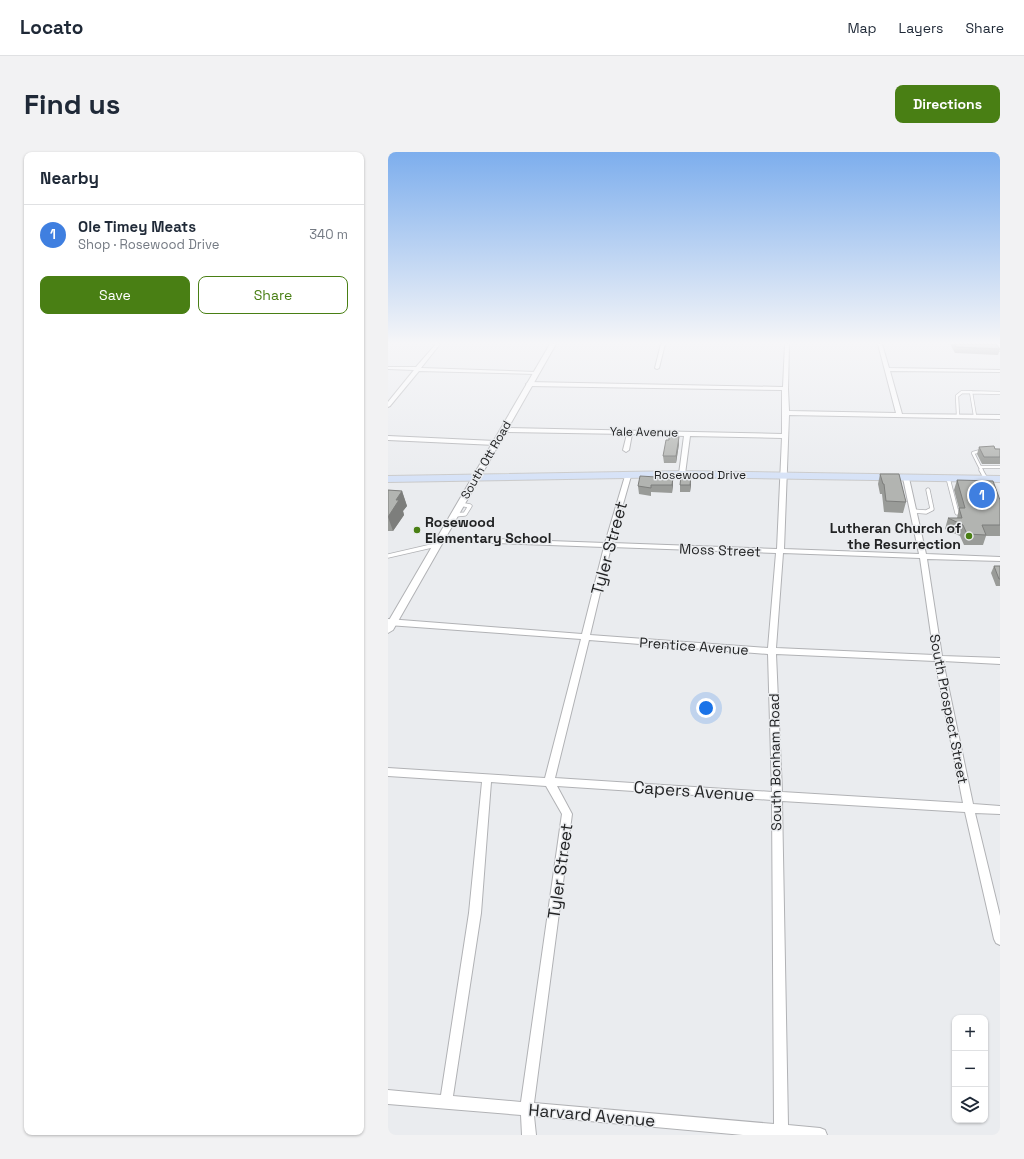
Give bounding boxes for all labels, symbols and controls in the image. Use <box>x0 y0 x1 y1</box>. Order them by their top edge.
text: Locato <box>20 15 83 40</box>
text: Map <box>847 19 877 37</box>
text: Layers <box>899 19 943 37</box>
text: Share <box>965 19 1004 37</box>
button: Directions <box>895 85 1000 123</box>
text: Find us <box>24 86 121 122</box>
text: Nearby <box>40 167 99 189</box>
text: Ole Timey Meats <box>78 217 196 236</box>
text: 1 <box>50 226 56 243</box>
text: 340 m <box>309 226 348 243</box>
text: Shop · Rosewood Drive <box>78 236 219 253</box>
button: Save <box>40 276 190 314</box>
button: Share <box>198 276 348 314</box>
street label: South Ott Road <box>457 418 515 502</box>
street label: Yale Avenue <box>610 423 678 441</box>
street label: Rosewood Drive <box>654 467 746 483</box>
pin: 1 <box>969 480 995 510</box>
street label: Tyler Street <box>586 499 632 597</box>
place label: Rosewood Elementary School <box>425 513 551 547</box>
place label: Lutheran Church of the Resurrection <box>830 519 961 553</box>
marker: Rosewood Elementary School <box>412 525 422 535</box>
marker: Lutheran Church of the Resurrection <box>964 531 974 541</box>
street label: Moss Street <box>679 540 761 560</box>
street label: Prentice Avenue <box>639 633 749 659</box>
street label: South Prospect Street <box>926 633 972 785</box>
street label: South Bonham Road <box>765 693 785 831</box>
your location <box>696 698 716 718</box>
street label: Capers Avenue <box>633 776 755 806</box>
street label: Tyler Street <box>542 822 578 920</box>
map controls <box>952 1015 988 1123</box>
button: + <box>952 1015 988 1051</box>
button: − <box>952 1051 988 1087</box>
button: layers <box>952 1087 988 1123</box>
street label: Harvard Avenue <box>528 1098 656 1132</box>

